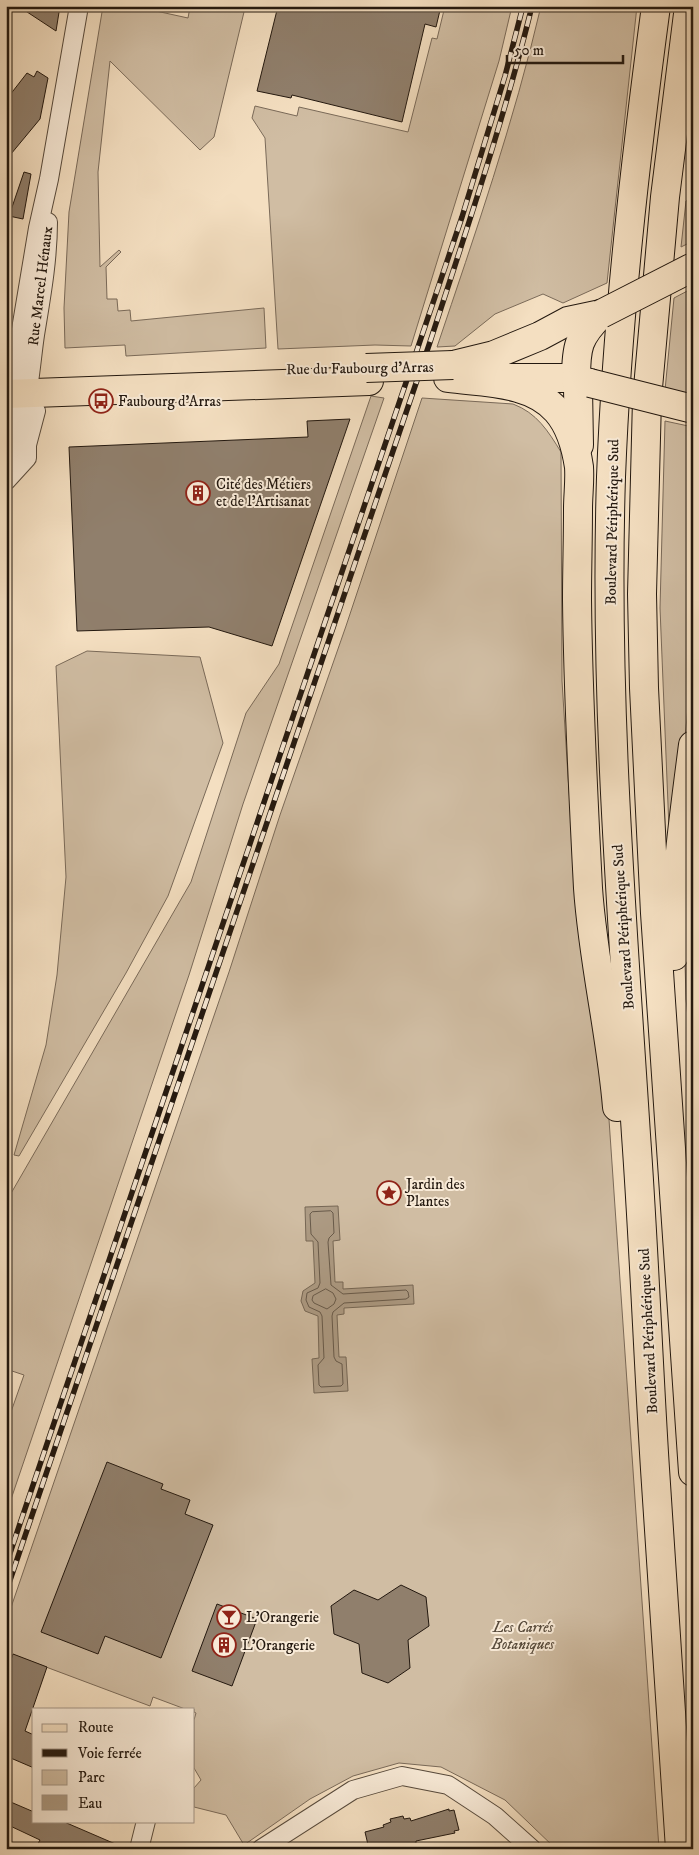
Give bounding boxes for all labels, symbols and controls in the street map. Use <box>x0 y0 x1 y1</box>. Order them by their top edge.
scale bar <box>507 32 623 64</box>
text: 50 m <box>514 41 544 60</box>
street label: Rue Marcel Hénaux <box>24 225 57 347</box>
street label: Rue du Faubourg d'Arras <box>286 358 434 379</box>
bus stop icon: Faubourg d'Arras <box>88 388 114 414</box>
place label: Faubourg d'Arras <box>118 392 221 411</box>
street label: Boulevard Périphérique Sud <box>602 439 623 605</box>
place label: Cité des Métiers et de l'Artisanat <box>216 475 311 511</box>
building icon: Cité des Métiers et de l'Artisanat <box>185 480 211 506</box>
street label: Boulevard Périphérique Sud <box>608 843 639 1010</box>
place label: Jardin des Plantes <box>404 1175 465 1211</box>
place icon: Jardin des Plantes <box>376 1180 402 1206</box>
street label: Boulevard Périphérique Sud <box>635 1247 662 1414</box>
bar icon: L’Orangerie <box>216 1604 242 1630</box>
place label: L’Orangerie <box>246 1608 319 1627</box>
park label: Les Carrés Botaniques <box>491 1618 555 1654</box>
building icon: L'Orangerie <box>211 1632 237 1658</box>
place label: L'Orangerie <box>242 1636 315 1655</box>
legend <box>32 1708 195 1822</box>
text: Route <box>78 1718 113 1737</box>
text: Voie ferrée <box>77 1744 142 1763</box>
text: Parc <box>78 1768 106 1787</box>
text: Eau <box>78 1794 102 1813</box>

